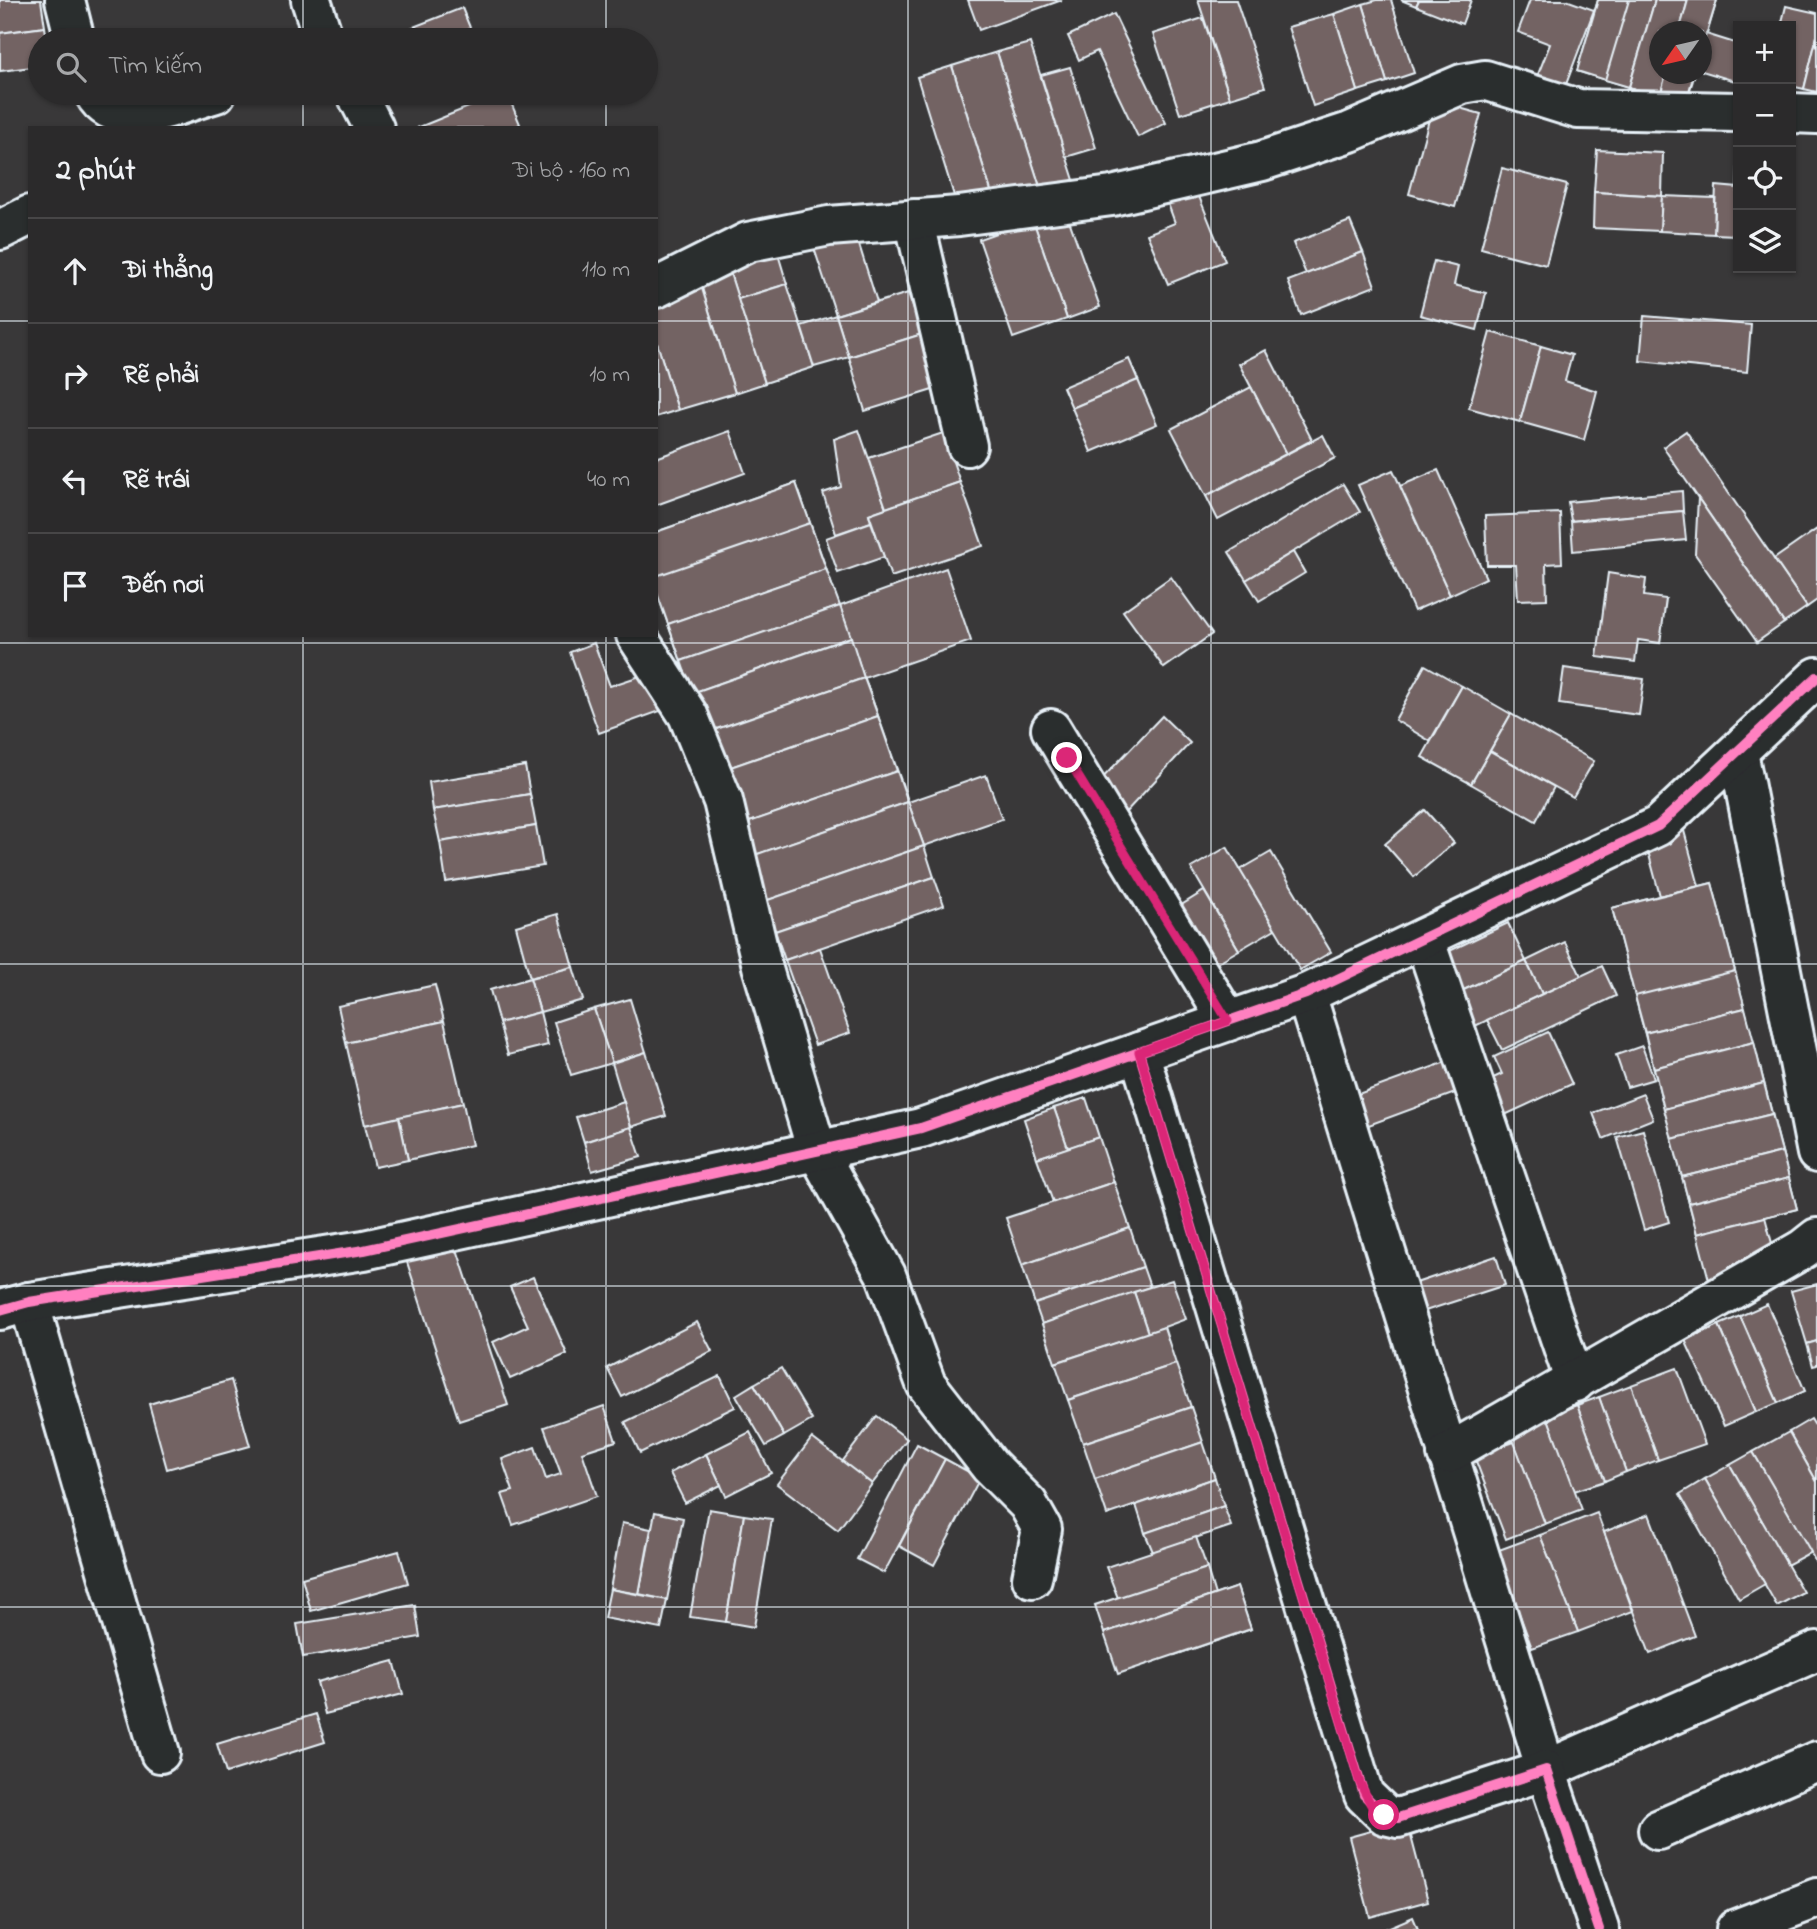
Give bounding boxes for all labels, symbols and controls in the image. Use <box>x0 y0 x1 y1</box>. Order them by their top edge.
north arrow <box>1649 21 1712 84</box>
map controls <box>1733 21 1796 273</box>
button: + <box>1733 21 1796 84</box>
search box <box>28 28 658 105</box>
icon: search <box>52 48 90 86</box>
text: Tìm kiếm <box>108 48 202 86</box>
button: − <box>1733 84 1796 147</box>
button: locate <box>1733 147 1796 210</box>
text: 2 phút <box>56 150 135 194</box>
text: Đi bộ · 160 m <box>513 155 630 188</box>
button: layers <box>1733 210 1796 273</box>
icon: ahead <box>56 252 94 290</box>
text: Đi thẳng <box>123 252 213 290</box>
text: 110 m <box>582 254 630 287</box>
icon: right <box>56 357 94 395</box>
text: Rẽ phải <box>123 357 199 395</box>
text: 10 m <box>589 359 630 392</box>
icon: left <box>56 462 94 500</box>
text: Rẽ trái <box>123 462 190 500</box>
text: 40 m <box>587 464 630 497</box>
icon: arrive <box>56 567 94 605</box>
text: Đến nơi <box>123 567 204 605</box>
route end <box>1051 742 1082 773</box>
route start <box>1368 1799 1399 1830</box>

